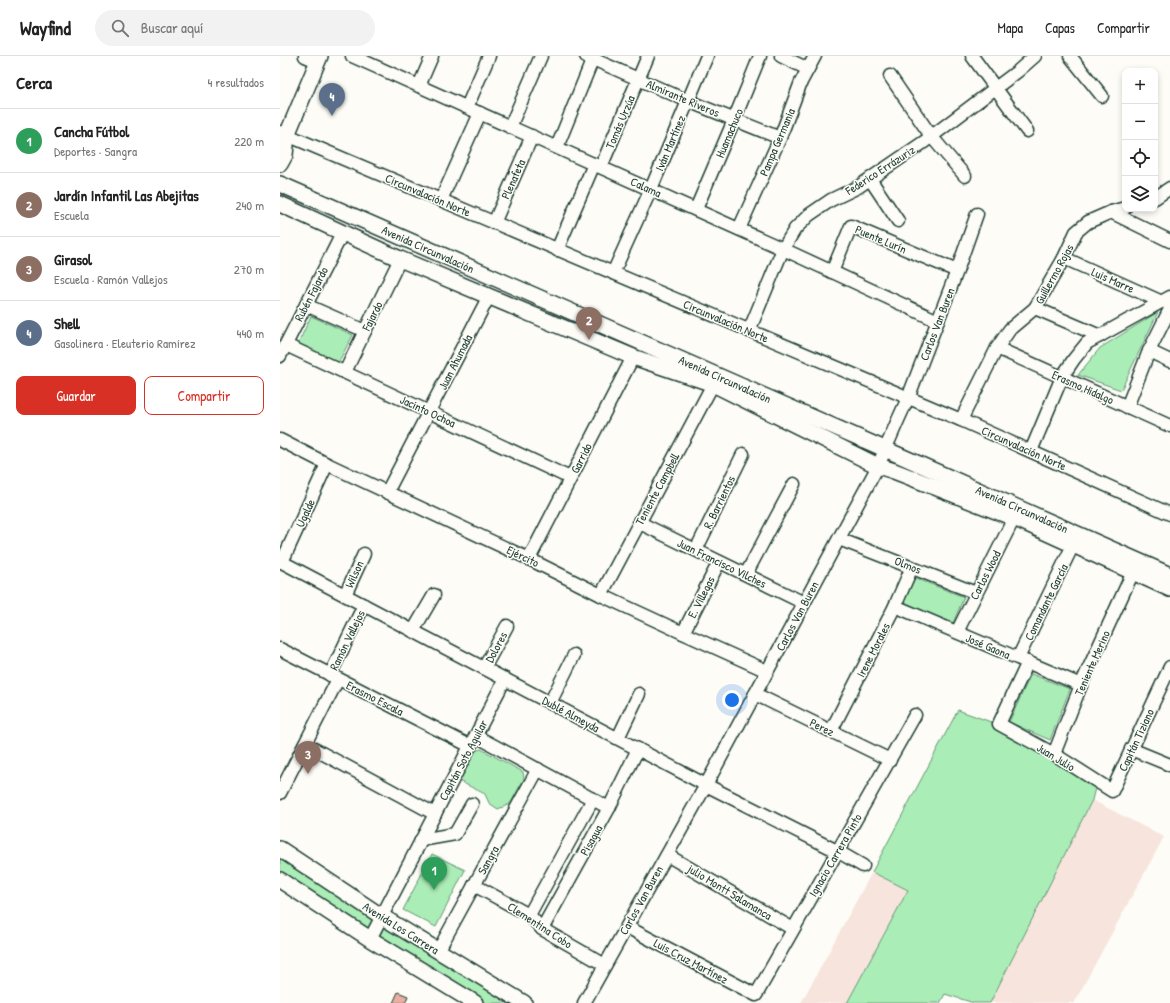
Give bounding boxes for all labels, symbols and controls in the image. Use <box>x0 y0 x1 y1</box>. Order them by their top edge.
search box <box>95 10 375 46</box>
text: Wayfind <box>20 15 71 41</box>
icon: search <box>109 17 131 39</box>
text: Buscar aquí <box>141 17 203 38</box>
text: Mapa <box>998 18 1023 37</box>
text: Capas <box>1045 18 1075 37</box>
text: Compartir <box>1097 18 1150 37</box>
map controls <box>1122 68 1158 212</box>
button: + <box>1122 68 1158 104</box>
text: Cerca <box>16 71 52 94</box>
text: 4 resultados <box>207 73 264 91</box>
street label: Almirante Riveros <box>644 75 723 121</box>
pin: 4 <box>319 83 345 116</box>
street label: Tomás Urzúa <box>601 92 639 151</box>
button: − <box>1122 104 1158 140</box>
street label: Pampa Germania <box>755 105 799 178</box>
street label: Huamachuco <box>711 106 747 160</box>
street label: Iván Martínez <box>651 112 689 174</box>
text: Cancha Fútbol <box>54 121 129 142</box>
text: 1 <box>27 132 31 150</box>
text: 220 m <box>234 132 264 150</box>
button: locate <box>1122 140 1158 176</box>
street label: Federico Errázuriz <box>841 141 918 199</box>
text: Deportes · Sangra <box>54 142 137 160</box>
street label: Plenafeta <box>497 156 529 202</box>
street label: Circunvalación Norte <box>383 169 474 221</box>
street label: Calama <box>628 173 664 201</box>
button: layers <box>1122 176 1158 212</box>
text: Jardín Infantil Las Abejitas <box>54 185 199 206</box>
text: 2 <box>26 196 32 214</box>
text: 240 m <box>235 196 264 214</box>
text: Escuela <box>54 206 89 224</box>
street label: Avenida Circunvalación <box>379 221 477 277</box>
street label: Puente Lurín <box>853 221 909 257</box>
street label: Guillermo Rojas <box>1031 241 1078 307</box>
text: Girasol <box>54 249 92 270</box>
text: 3 <box>26 260 32 278</box>
text: 270 m <box>234 260 264 278</box>
street label: Luis Marre <box>1089 263 1137 297</box>
street label: Rubén Fajardo <box>290 264 332 324</box>
text: Escuela · Ramón Vallejos <box>54 270 168 288</box>
street label: Carlos Van Buren <box>915 285 959 363</box>
street label: Circunvalación Norte <box>681 295 772 347</box>
street label: Fajardo <box>357 298 386 335</box>
pin: 2 <box>576 307 602 340</box>
text: Shell <box>54 313 80 334</box>
text: 4 <box>27 324 31 342</box>
text: 440 m <box>237 324 264 342</box>
street label: Juan Ahumada <box>434 331 476 393</box>
text: Gasolinera · Eleuterio Ramírez <box>54 334 196 352</box>
street label: Avenida Circunvalación <box>676 351 774 407</box>
street label: Erasmo Hidalgo <box>1049 366 1117 408</box>
button: Guardar <box>16 376 136 415</box>
button: Compartir <box>144 376 264 415</box>
street label: Jacinto Ochoa <box>397 391 459 431</box>
street label: Circunvalación Norte <box>979 422 1069 474</box>
street label: Garrido <box>566 440 596 476</box>
street label: Teniente Campbell <box>631 449 684 528</box>
street label: R. Barrientos <box>699 472 739 531</box>
street label: Avenida Circunvalación <box>973 481 1071 537</box>
street label: Ugalde <box>291 496 319 530</box>
street label: Juan Francisco Vilches <box>675 534 770 592</box>
street label: Ejército <box>504 541 542 571</box>
street label: Carlos Wood <box>965 547 1005 602</box>
street label: Olmos <box>892 552 924 578</box>
street label: Wilson <box>340 558 368 590</box>
street label: Comandante García <box>1020 561 1072 643</box>
street label: E. Villegas <box>683 573 719 621</box>
street label: Carlos Van Buren <box>772 578 822 654</box>
street label: Ramón Vallejos <box>325 607 369 673</box>
street label: Irene Morales <box>852 619 894 680</box>
street label: Teniente Merino <box>1070 627 1114 698</box>
street label: Dolores <box>481 628 511 665</box>
street label: José Gaona <box>963 629 1013 663</box>
street label: Erasmo Escala <box>343 676 407 720</box>
your location <box>722 690 742 710</box>
street label: Dublé Almeyda <box>539 692 603 736</box>
street label: Capitán Tiziano <box>1114 706 1158 774</box>
street label: Perez <box>807 714 837 740</box>
street label: Capitán Soto Aguilar <box>435 716 492 803</box>
street label: Juan Julio <box>1034 739 1079 775</box>
pin: 3 <box>295 741 321 774</box>
street label: Ignacio Carrera Pinto <box>804 810 866 900</box>
street label: Pisagua <box>576 821 606 858</box>
street label: Sangra <box>473 842 503 877</box>
pin: 1 <box>421 857 447 890</box>
street label: julio Montt Salamanca <box>683 859 775 924</box>
street label: Carlos Van Buren <box>615 862 667 938</box>
street label: Avenida Los Carrera <box>360 898 443 958</box>
street label: Clementina Cobo <box>504 898 576 952</box>
street label: Luis Cruz Martínez <box>651 934 731 988</box>

